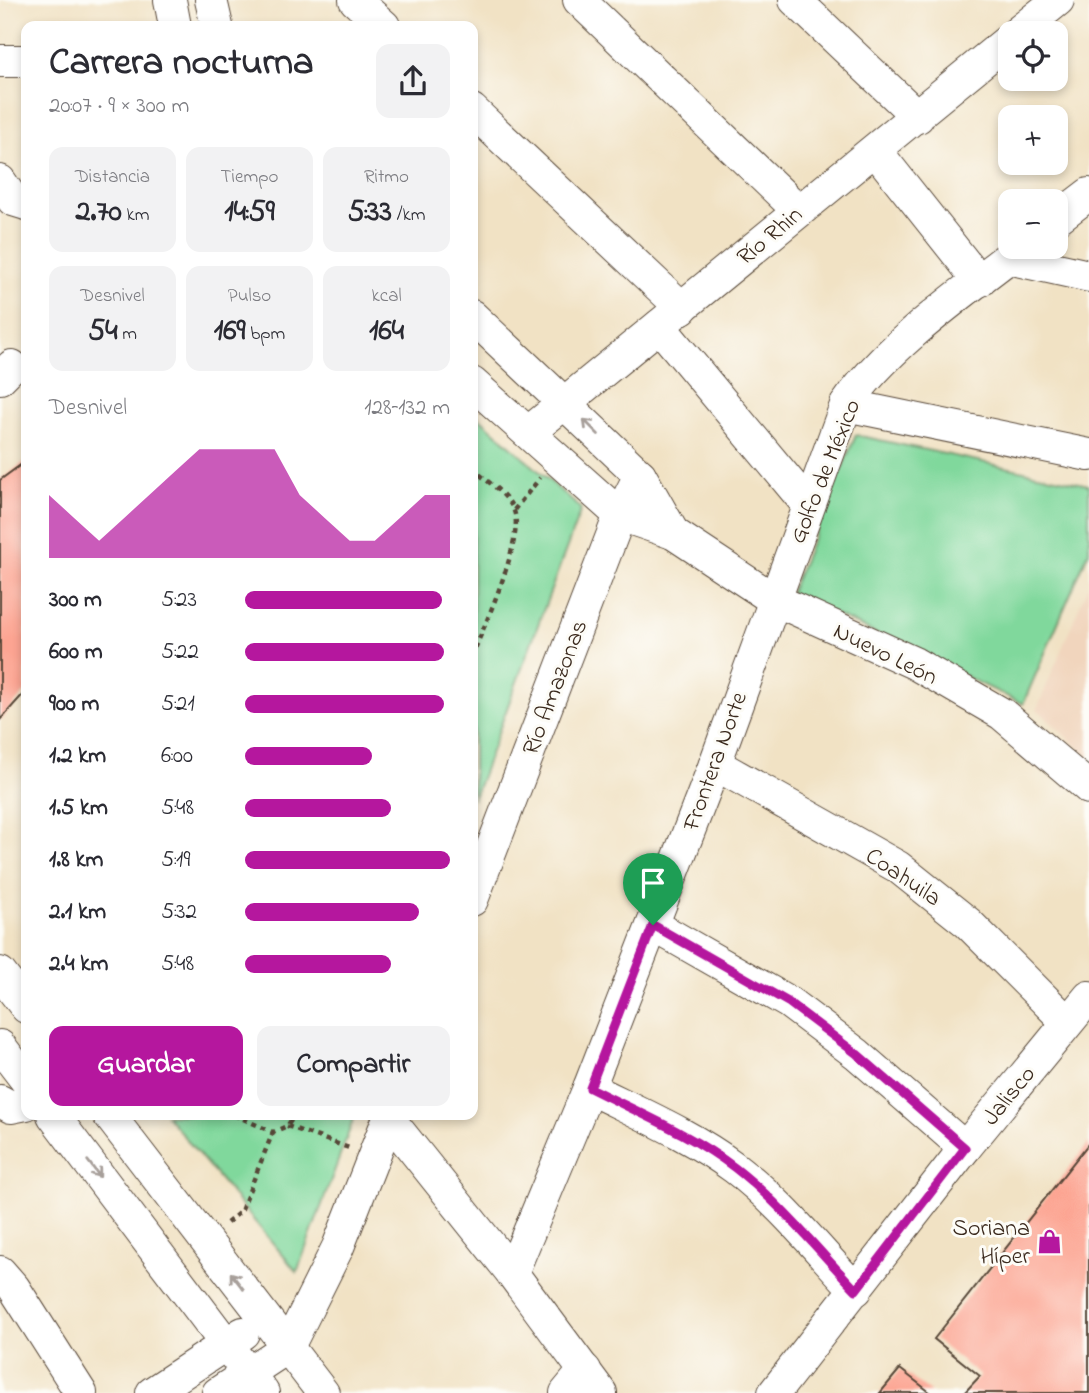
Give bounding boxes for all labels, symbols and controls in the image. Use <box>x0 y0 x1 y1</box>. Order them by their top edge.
map controls <box>998 21 1068 259</box>
button: locate <box>998 21 1068 91</box>
text: Carrera nocturna <box>49 36 314 92</box>
button: share <box>376 44 450 118</box>
text: 20:07 · 9 × 300 m <box>49 90 189 123</box>
button: + <box>998 105 1068 175</box>
text: Distancia <box>75 164 150 191</box>
text: Tiempo <box>221 164 278 191</box>
text: Ritmo <box>364 164 409 191</box>
button: − <box>998 189 1068 259</box>
text: 2.70 <box>75 191 122 235</box>
text: 14:59 <box>224 191 275 235</box>
text: 5:33 <box>347 191 392 235</box>
street label: Río Rhin <box>730 199 811 275</box>
text: km <box>122 202 150 229</box>
text: /km <box>392 202 426 229</box>
text: Desnivel <box>80 283 145 310</box>
text: Pulso <box>228 283 271 310</box>
text: kcal <box>371 283 402 310</box>
text: 54 <box>88 310 118 354</box>
text: 169 <box>214 310 245 354</box>
text: 164 <box>369 310 404 354</box>
text: m <box>118 321 137 348</box>
text: bpm <box>245 321 285 348</box>
text: Desnivel <box>49 392 127 425</box>
text: 128–132 m <box>364 392 450 425</box>
street label: Golfo de México <box>781 395 871 549</box>
one-way arrow <box>583 418 600 435</box>
text: 300 m <box>49 584 102 617</box>
text: 5:23 <box>161 584 197 617</box>
street label: Río Amazonas <box>515 615 598 760</box>
street label: Nuevo León <box>827 615 943 696</box>
text: 600 m <box>49 636 103 669</box>
text: 5:22 <box>161 636 199 669</box>
street label: Frontera Norte <box>675 687 758 837</box>
text: 900 m <box>49 688 99 721</box>
text: 5:21 <box>161 688 195 721</box>
text: 1.2 km <box>49 740 106 773</box>
text: 6:00 <box>161 740 193 773</box>
text: 1.5 km <box>49 792 108 825</box>
text: 5:48 <box>161 792 194 825</box>
street label: Coahuila <box>858 840 948 916</box>
text: 1.8 km <box>49 844 103 877</box>
text: 5:19 <box>161 844 190 877</box>
pin <box>623 853 683 925</box>
icon: arrive <box>634 864 672 902</box>
text: 2.1 km <box>49 896 106 929</box>
text: 5:32 <box>161 896 197 929</box>
text: 2.4 km <box>49 948 108 981</box>
text: 5:48 <box>161 948 194 981</box>
button: Guardar <box>49 1026 243 1106</box>
button: Compartir <box>257 1026 450 1106</box>
street label: Jalisco <box>975 1059 1045 1134</box>
one-way arrow <box>87 1159 102 1178</box>
place label: Soriana Híper <box>953 1212 1031 1275</box>
shop icon: Soriana Híper <box>1036 1227 1064 1255</box>
one-way arrow <box>229 1272 244 1290</box>

